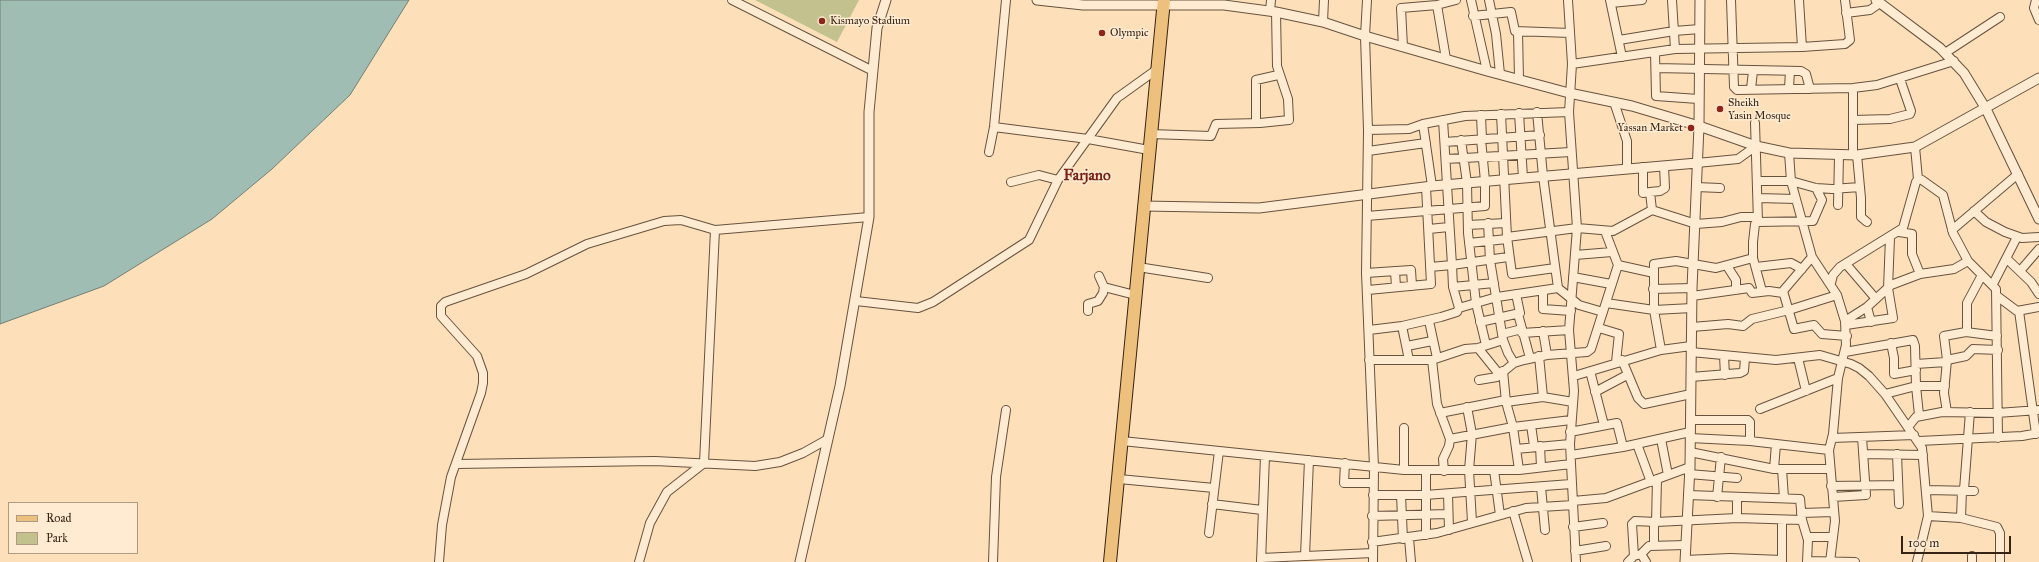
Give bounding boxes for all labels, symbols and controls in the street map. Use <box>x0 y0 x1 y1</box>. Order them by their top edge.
place label: Kismayo Stadium <box>830 14 910 28</box>
marker: Kismayo Stadium <box>817 16 827 26</box>
place label: Olympic <box>1110 26 1149 40</box>
marker: Olympic <box>1097 28 1107 38</box>
place label: Sheikh Yasin Mosque <box>1728 96 1791 122</box>
marker: Sheikh Yasin Mosque <box>1715 104 1725 114</box>
place label: Yassan Market <box>1618 121 1683 135</box>
marker: Yassan Market <box>1686 123 1696 133</box>
district label: Farjano <box>1063 167 1111 185</box>
legend <box>8 502 138 554</box>
text: Road <box>46 511 72 525</box>
scale bar <box>1903 528 2013 554</box>
text: Park <box>46 531 68 545</box>
text: 100 m <box>1908 536 1939 550</box>

